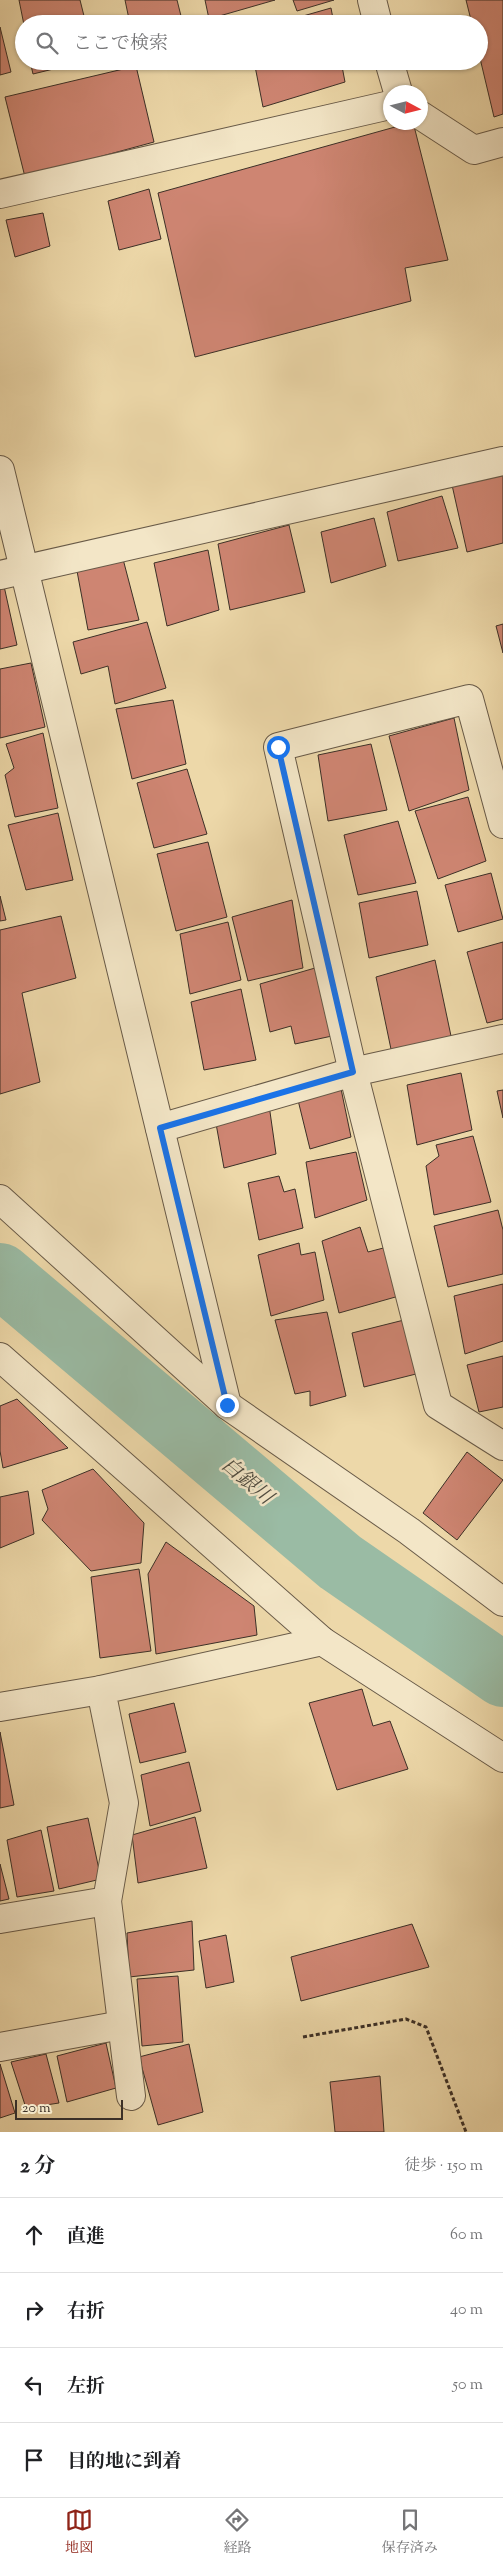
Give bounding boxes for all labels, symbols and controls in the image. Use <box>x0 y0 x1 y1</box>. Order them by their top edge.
search box <box>15 15 488 70</box>
icon: search <box>33 29 61 57</box>
text: ここで検索 <box>73 31 168 58</box>
north arrow <box>383 85 428 130</box>
route start <box>267 736 290 759</box>
route end <box>216 1394 239 1417</box>
water label: 白銀川 <box>214 1452 280 1514</box>
scale bar <box>15 2097 122 2120</box>
text: 20 m <box>22 2099 51 2119</box>
text: 2 分 <box>20 2152 55 2182</box>
text: 徒歩 · 150 m <box>404 2155 483 2178</box>
icon: ahead <box>20 2221 48 2249</box>
text: 直進 <box>67 2224 105 2251</box>
text: 60 m <box>450 2224 483 2247</box>
icon: right <box>20 2296 48 2324</box>
text: 右折 <box>67 2299 105 2326</box>
text: 40 m <box>450 2299 483 2322</box>
icon: left <box>20 2371 48 2399</box>
text: 左折 <box>67 2374 105 2401</box>
text: 50 m <box>452 2374 483 2397</box>
icon: arrive <box>20 2446 48 2474</box>
text: 目的地に到着 <box>67 2449 181 2476</box>
tab: 地図 <box>65 2506 93 2559</box>
tab: 経路 <box>223 2506 251 2559</box>
tab: 保存済み <box>382 2506 438 2559</box>

